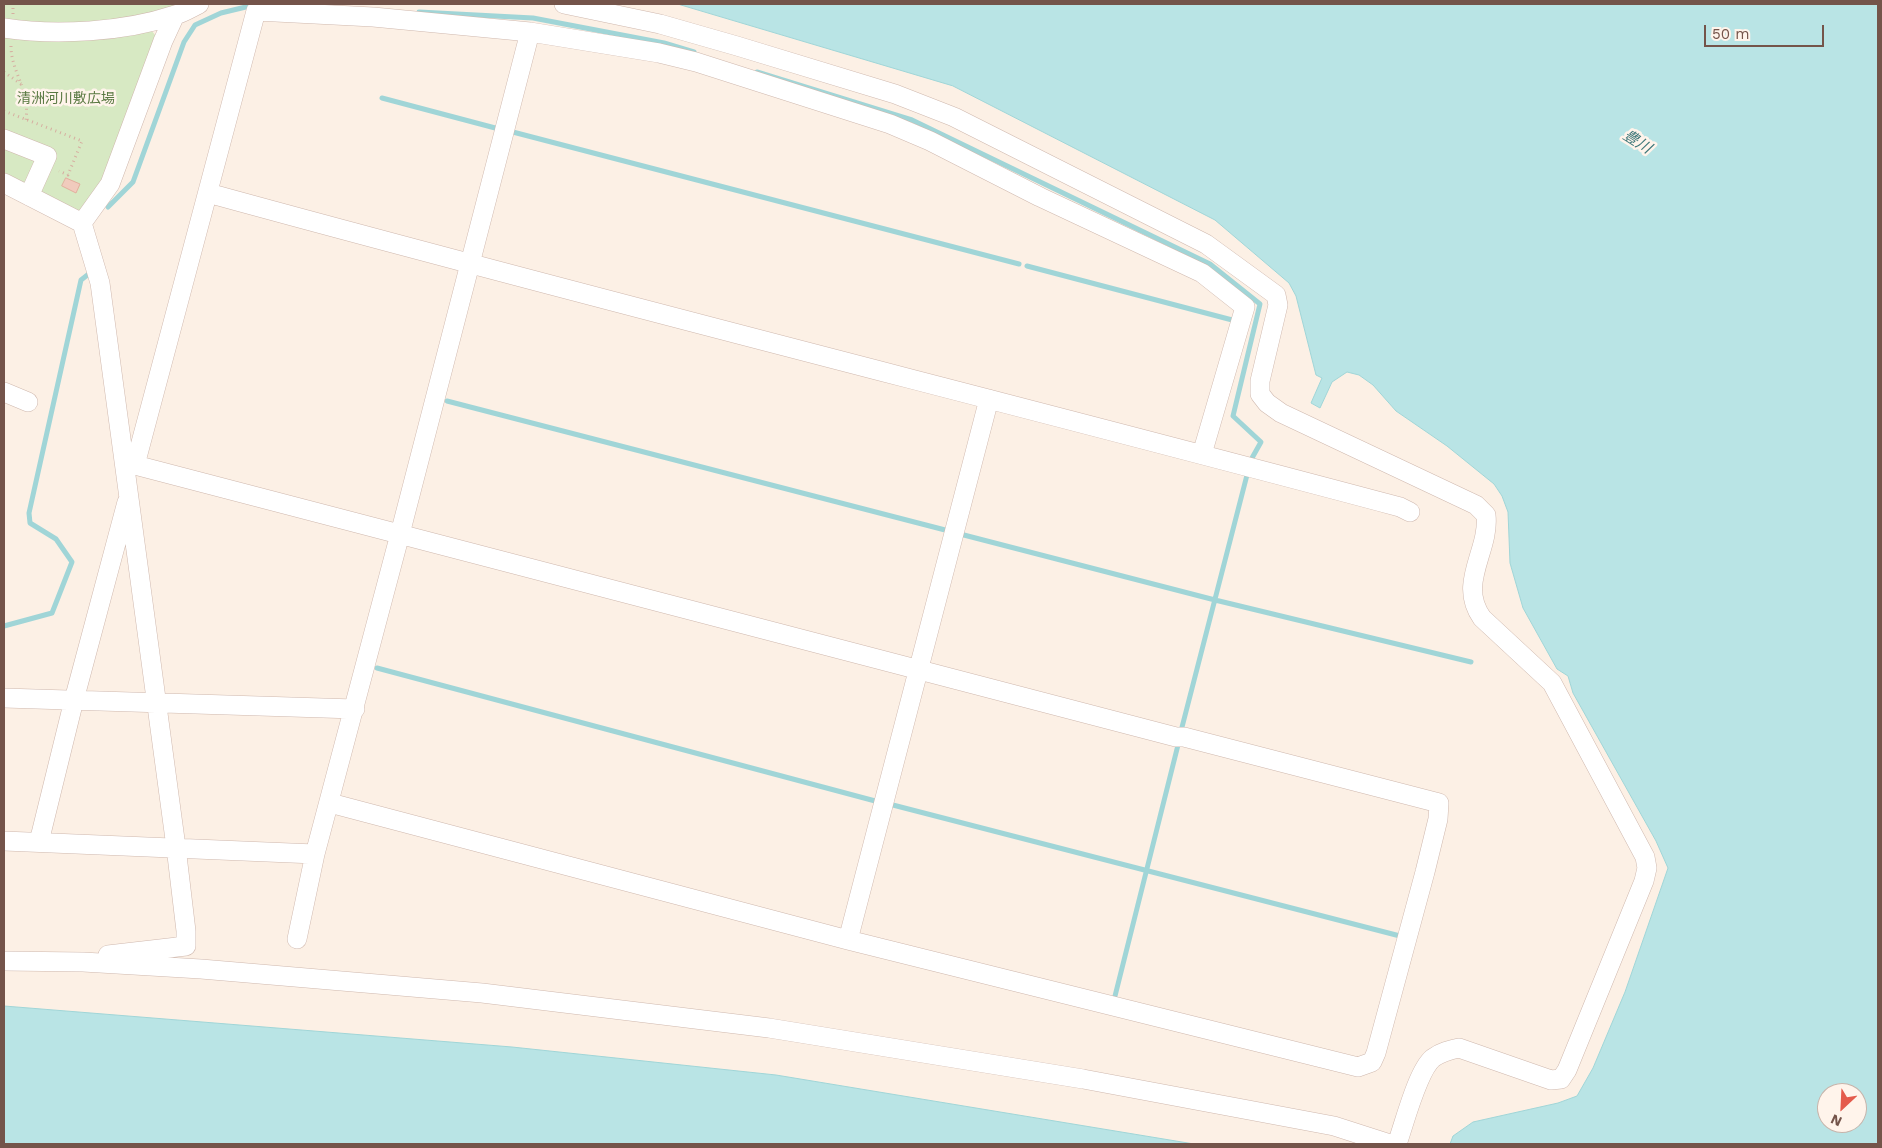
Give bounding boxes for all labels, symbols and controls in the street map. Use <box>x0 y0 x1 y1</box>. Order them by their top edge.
scale bar <box>1707 15 1827 47</box>
text: 50 m <box>1712 25 1749 43</box>
park label: 清洲河川敷広場 <box>17 91 115 107</box>
water label: 豊川 <box>1620 126 1654 158</box>
north arrow <box>1817 1083 1867 1133</box>
text: N <box>1828 1111 1844 1130</box>

